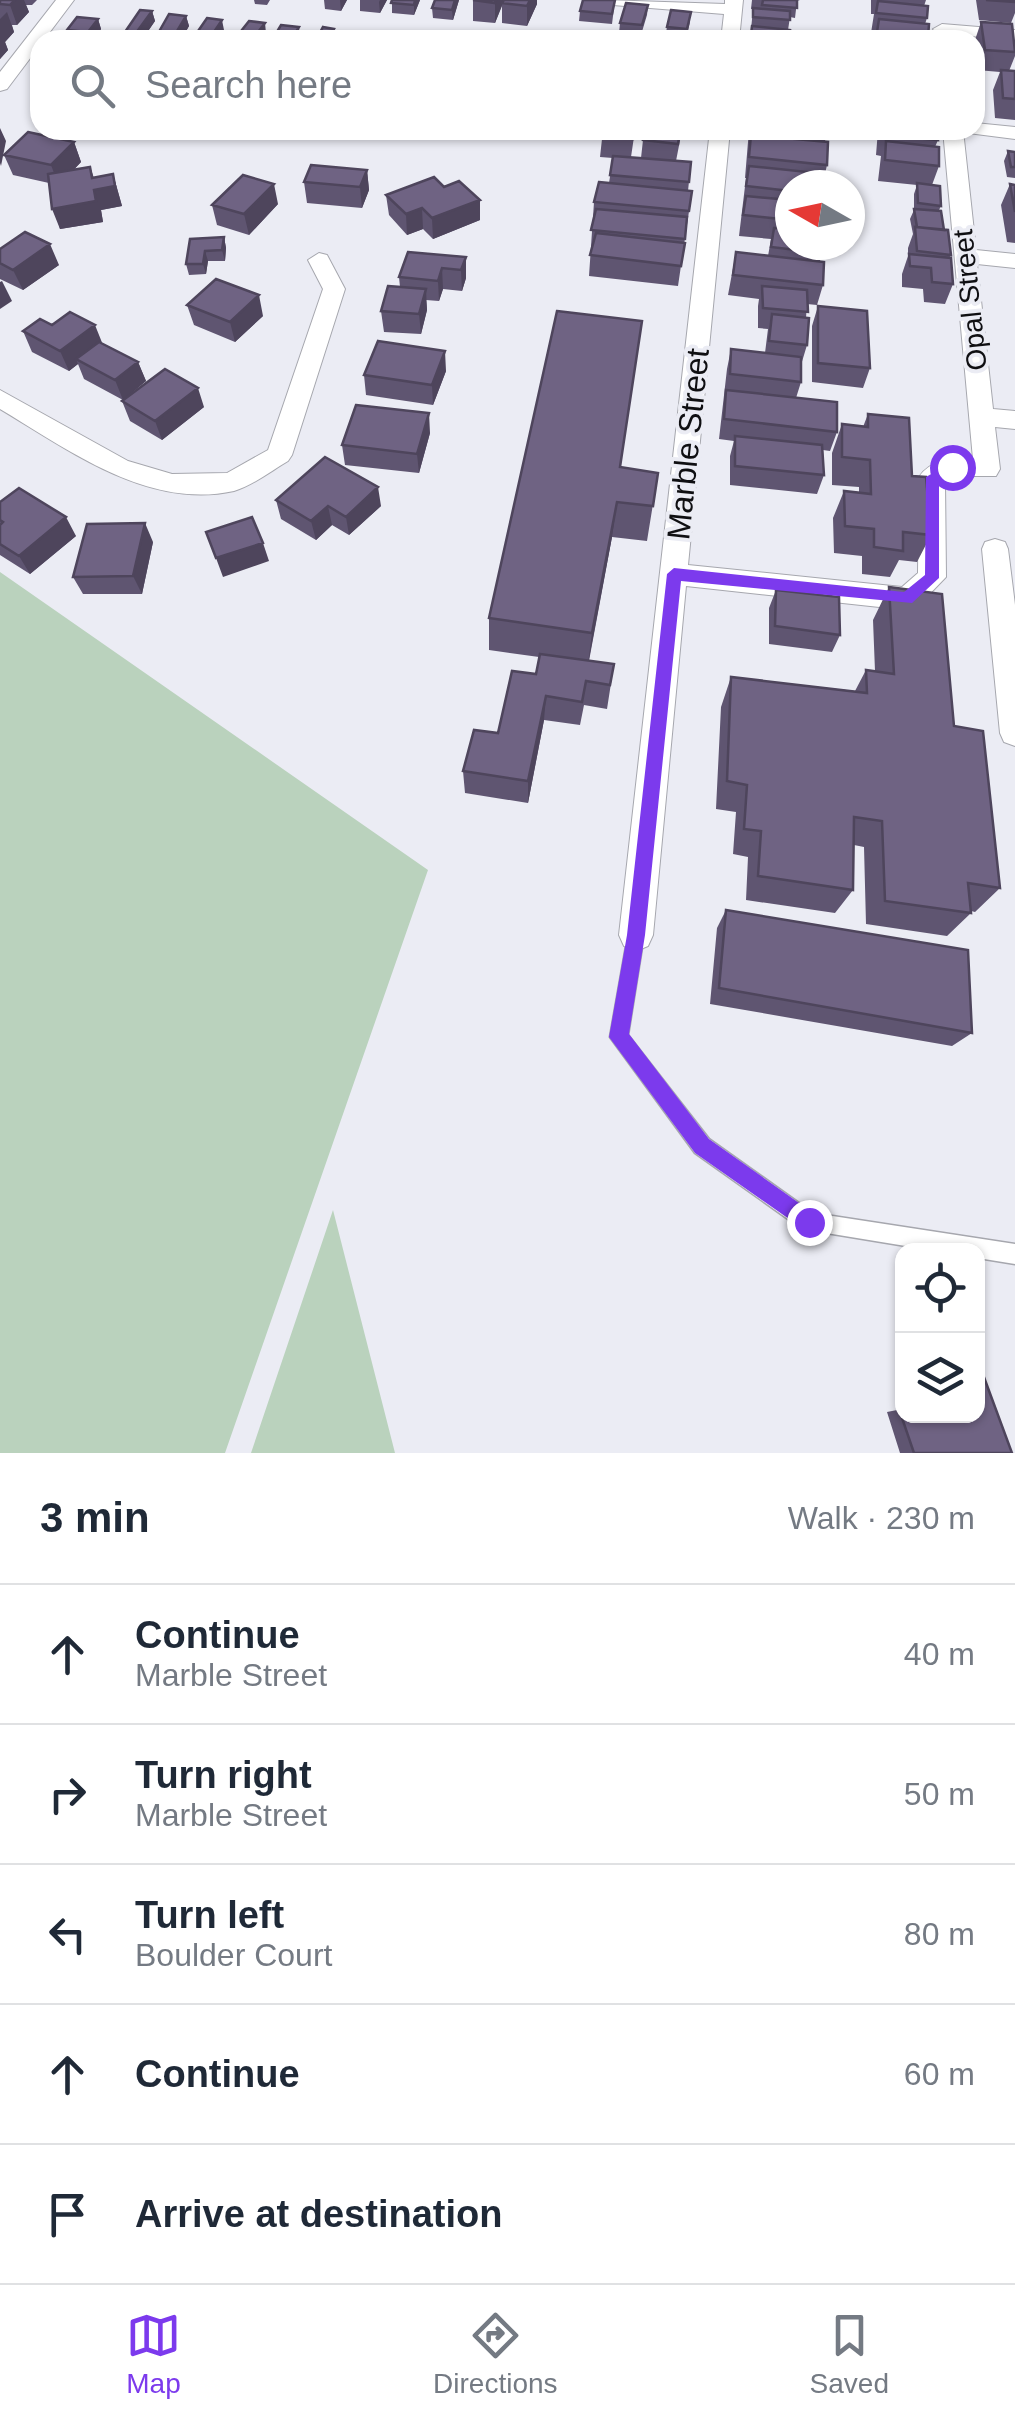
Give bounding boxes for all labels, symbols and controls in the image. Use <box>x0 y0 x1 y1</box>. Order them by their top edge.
search box <box>30 30 985 140</box>
icon: search <box>65 58 120 113</box>
text: Search here <box>145 64 352 106</box>
north arrow <box>775 170 865 260</box>
street label: Opal Street <box>947 228 993 372</box>
street label: Marble Street <box>660 346 716 541</box>
route start <box>930 445 976 491</box>
route end <box>787 1200 833 1246</box>
map controls <box>895 1243 985 1423</box>
button: locate <box>895 1243 985 1333</box>
button: layers <box>895 1333 985 1423</box>
text: 3 min <box>40 1494 150 1541</box>
text: Walk · 230 m <box>788 1500 975 1536</box>
text: Continue <box>135 1614 300 1656</box>
icon: ahead <box>40 1627 95 1682</box>
text: 40 m <box>904 1636 975 1672</box>
text: Marble Street <box>135 1657 327 1693</box>
text: Turn right <box>135 1754 312 1796</box>
icon: right <box>40 1767 95 1822</box>
text: 50 m <box>904 1776 975 1812</box>
text: Marble Street <box>135 1797 327 1833</box>
text: Turn left <box>135 1894 284 1936</box>
icon: left <box>40 1907 95 1962</box>
text: 80 m <box>904 1916 975 1952</box>
text: Boulder Court <box>135 1937 332 1973</box>
icon: ahead <box>40 2047 95 2102</box>
text: Continue <box>135 2053 300 2095</box>
text: 60 m <box>904 2056 975 2092</box>
icon: arrive <box>40 2187 95 2242</box>
text: Arrive at destination <box>135 2193 502 2235</box>
tab: Map <box>126 2308 181 2400</box>
tab: Directions <box>433 2308 558 2400</box>
tab: Saved <box>810 2308 889 2400</box>

